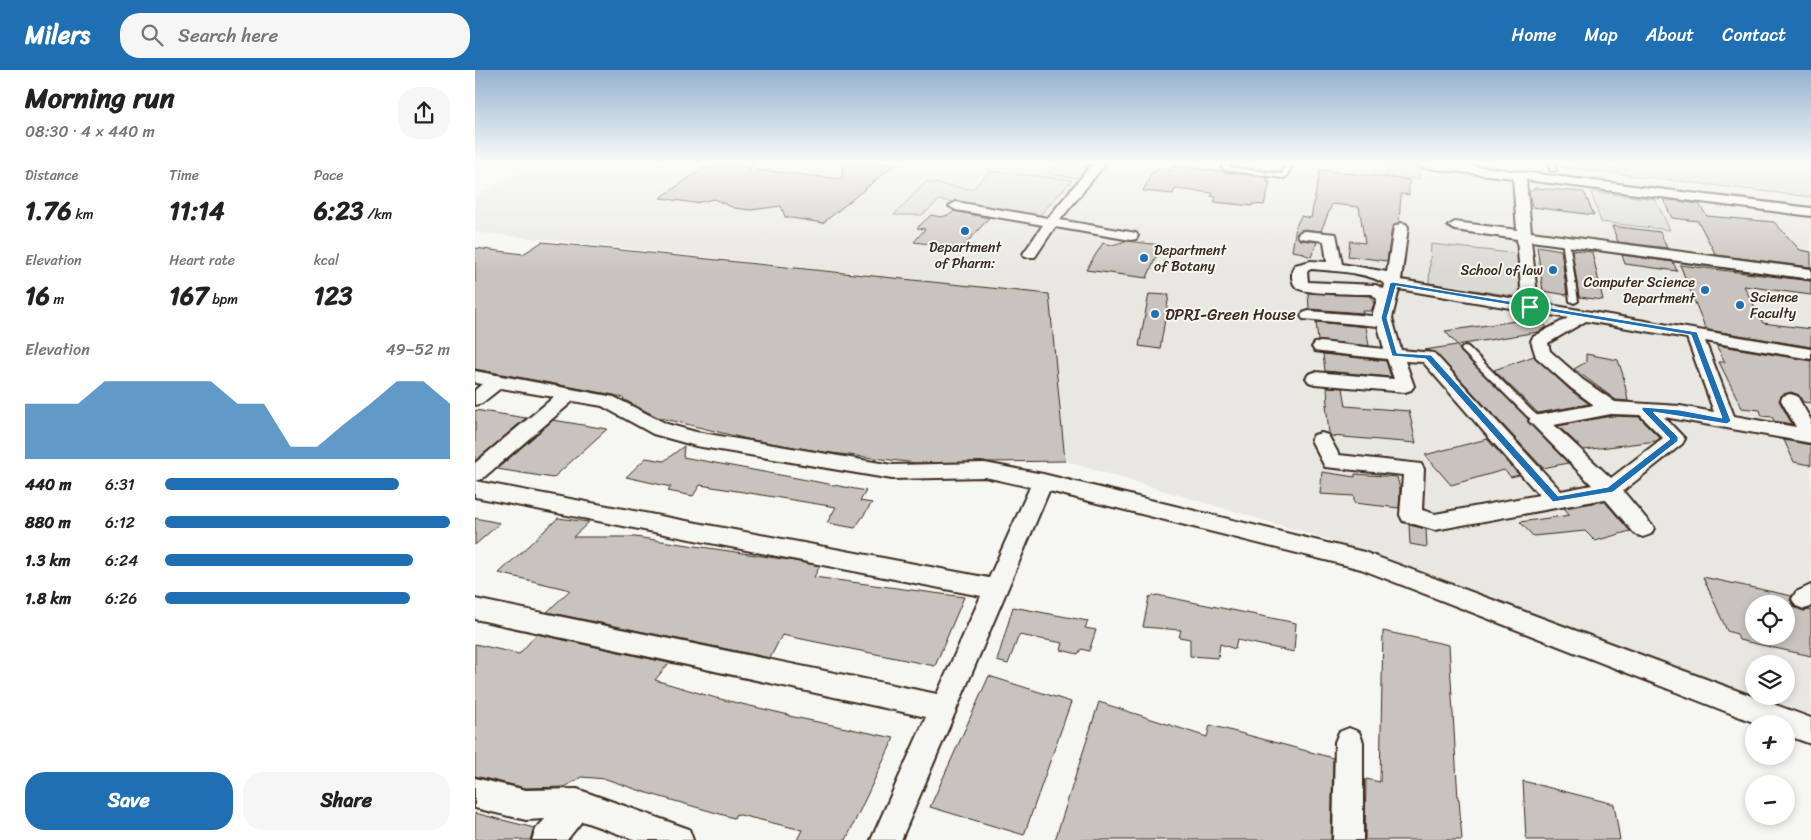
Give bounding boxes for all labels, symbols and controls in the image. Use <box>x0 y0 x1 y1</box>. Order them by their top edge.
search box <box>120 13 470 58</box>
text: Milers <box>25 14 90 56</box>
text: Search here <box>178 19 278 52</box>
text: Home <box>1512 19 1557 51</box>
text: Map <box>1585 19 1618 51</box>
text: About <box>1646 19 1694 51</box>
text: Contact <box>1722 19 1786 51</box>
icon: search <box>138 21 166 49</box>
text: Morning run <box>25 73 175 122</box>
button: share <box>398 87 450 139</box>
text: 08:30 · 4 × 440 m <box>25 117 155 146</box>
text: Distance <box>25 163 78 188</box>
text: Time <box>169 163 199 188</box>
text: Pace <box>314 163 343 188</box>
text: 1.76 <box>25 188 72 233</box>
text: 11:14 <box>169 188 225 233</box>
text: 6:23 <box>314 188 364 233</box>
text: km <box>72 202 94 227</box>
text: /km <box>364 202 392 227</box>
marker: Department of Pharm: <box>959 225 971 237</box>
place label: Department of Pharm: <box>929 235 1002 276</box>
place label: Department of Botany <box>1154 238 1227 279</box>
text: Elevation <box>25 248 82 273</box>
text: Heart rate <box>169 248 235 273</box>
text: kcal <box>314 248 339 273</box>
marker: Department of Botany <box>1138 252 1150 264</box>
place label: School of law <box>1461 258 1543 283</box>
marker: School of law <box>1547 264 1559 276</box>
place label: Computer Science Department <box>1584 270 1696 311</box>
text: 16 <box>25 273 50 318</box>
text: 167 <box>169 273 209 318</box>
text: 123 <box>314 273 353 318</box>
marker: Computer Science Department <box>1699 284 1711 296</box>
place label: Science Faculty <box>1750 285 1798 326</box>
pin <box>1509 286 1551 328</box>
text: m <box>50 287 64 312</box>
text: bpm <box>209 287 238 312</box>
icon: arrive <box>1516 293 1544 321</box>
marker: Science Faculty <box>1734 299 1746 311</box>
place label: DPRI-Green House <box>1165 300 1296 329</box>
marker: DPRI-Green House <box>1149 308 1161 320</box>
text: Elevation <box>25 335 90 364</box>
text: 49–52 m <box>386 335 450 364</box>
text: 440 m <box>25 470 72 499</box>
text: 6:31 <box>105 470 135 499</box>
text: 880 m <box>25 508 71 537</box>
text: 6:12 <box>105 508 135 537</box>
text: 1.3 km <box>25 546 70 575</box>
text: 6:24 <box>105 546 138 575</box>
text: 1.8 km <box>25 584 71 613</box>
text: 6:26 <box>105 584 137 613</box>
map controls <box>1745 595 1795 825</box>
button: locate <box>1745 595 1795 645</box>
button: layers <box>1745 655 1795 705</box>
button: + <box>1745 715 1795 765</box>
button: Save <box>25 772 233 830</box>
button: Share <box>243 772 450 830</box>
button: − <box>1745 775 1795 825</box>

